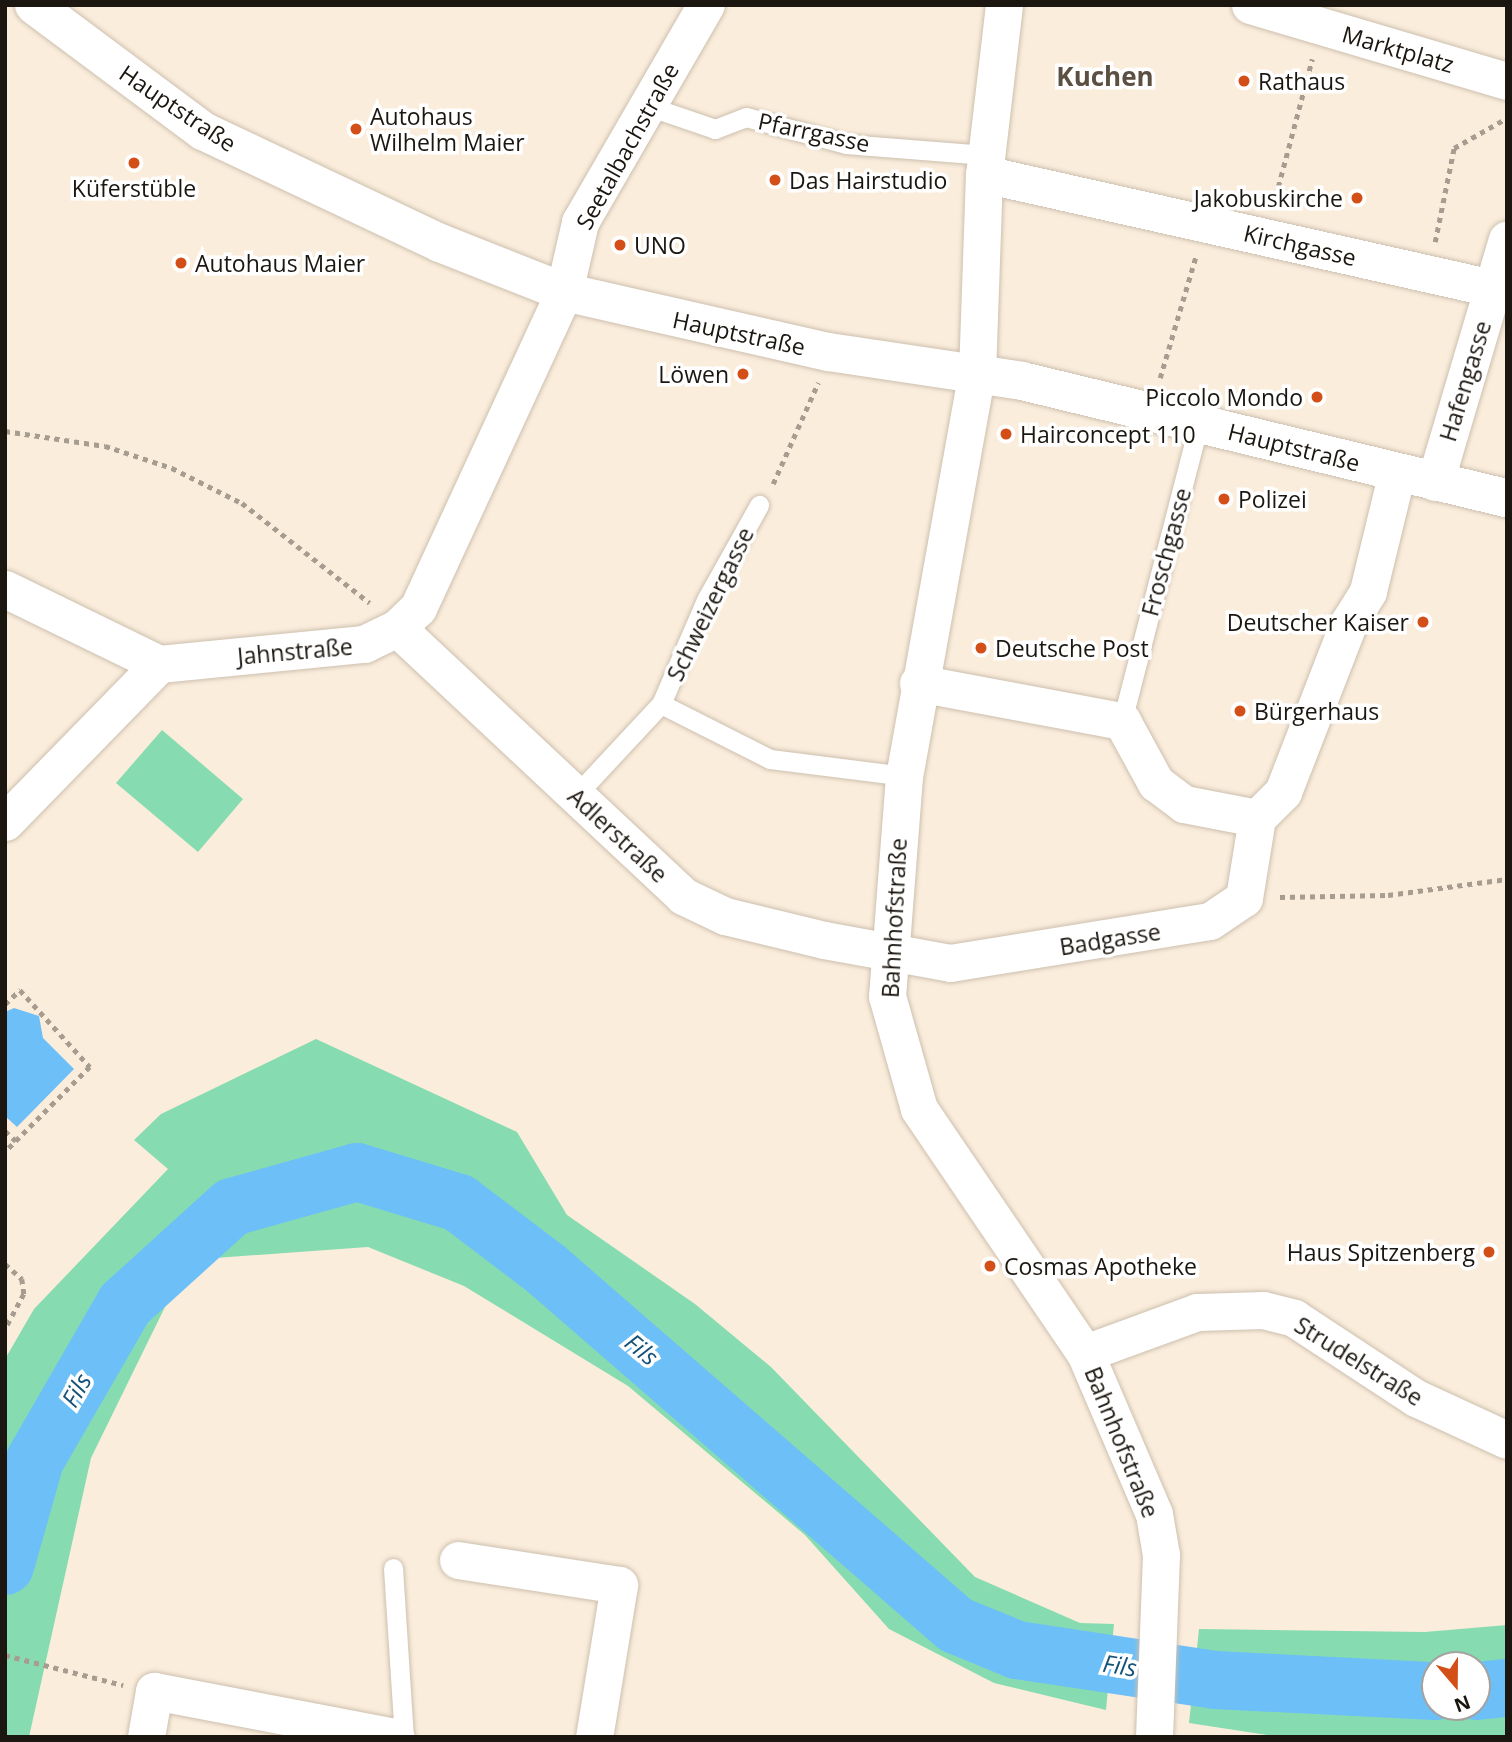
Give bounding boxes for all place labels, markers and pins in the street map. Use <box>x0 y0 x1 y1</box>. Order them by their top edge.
place label: Rathaus <box>1258 67 1345 95</box>
marker: Rathaus <box>1236 73 1252 89</box>
place label: Autohaus Wilhelm Maier <box>370 102 525 156</box>
marker: Autohaus Wilhelm Maier <box>348 121 364 137</box>
marker: Küferstüble <box>126 155 142 171</box>
place label: Das Hairstudio <box>789 166 947 194</box>
marker: Das Hairstudio <box>767 172 783 188</box>
place label: Küferstüble <box>72 174 196 202</box>
place label: Jakobuskirche <box>1194 184 1343 212</box>
marker: Jakobuskirche <box>1349 190 1365 206</box>
place label: UNO <box>634 231 686 259</box>
marker: UNO <box>612 237 628 253</box>
place label: Autohaus Maier <box>195 249 365 277</box>
marker: Autohaus Maier <box>173 255 189 271</box>
place label: Löwen <box>658 360 729 388</box>
marker: Löwen <box>735 366 751 382</box>
place label: Piccolo Mondo <box>1145 383 1303 411</box>
marker: Piccolo Mondo <box>1309 389 1325 405</box>
place label: Hairconcept 110 <box>1020 420 1196 448</box>
marker: Hairconcept 110 <box>998 426 1014 442</box>
place label: Polizei <box>1238 485 1307 513</box>
marker: Polizei <box>1216 491 1232 507</box>
place label: Deutscher Kaiser <box>1227 608 1409 636</box>
marker: Deutscher Kaiser <box>1415 614 1431 630</box>
place label: Deutsche Post <box>995 634 1149 662</box>
marker: Deutsche Post <box>973 640 989 656</box>
place label: Bürgerhaus <box>1254 697 1379 725</box>
marker: Bürgerhaus <box>1232 703 1248 719</box>
place label: Haus Spitzenberg <box>1287 1238 1475 1266</box>
marker: Haus Spitzenberg <box>1481 1244 1497 1260</box>
place label: Cosmas Apotheke <box>1004 1252 1197 1280</box>
marker: Cosmas Apotheke <box>982 1258 998 1274</box>

